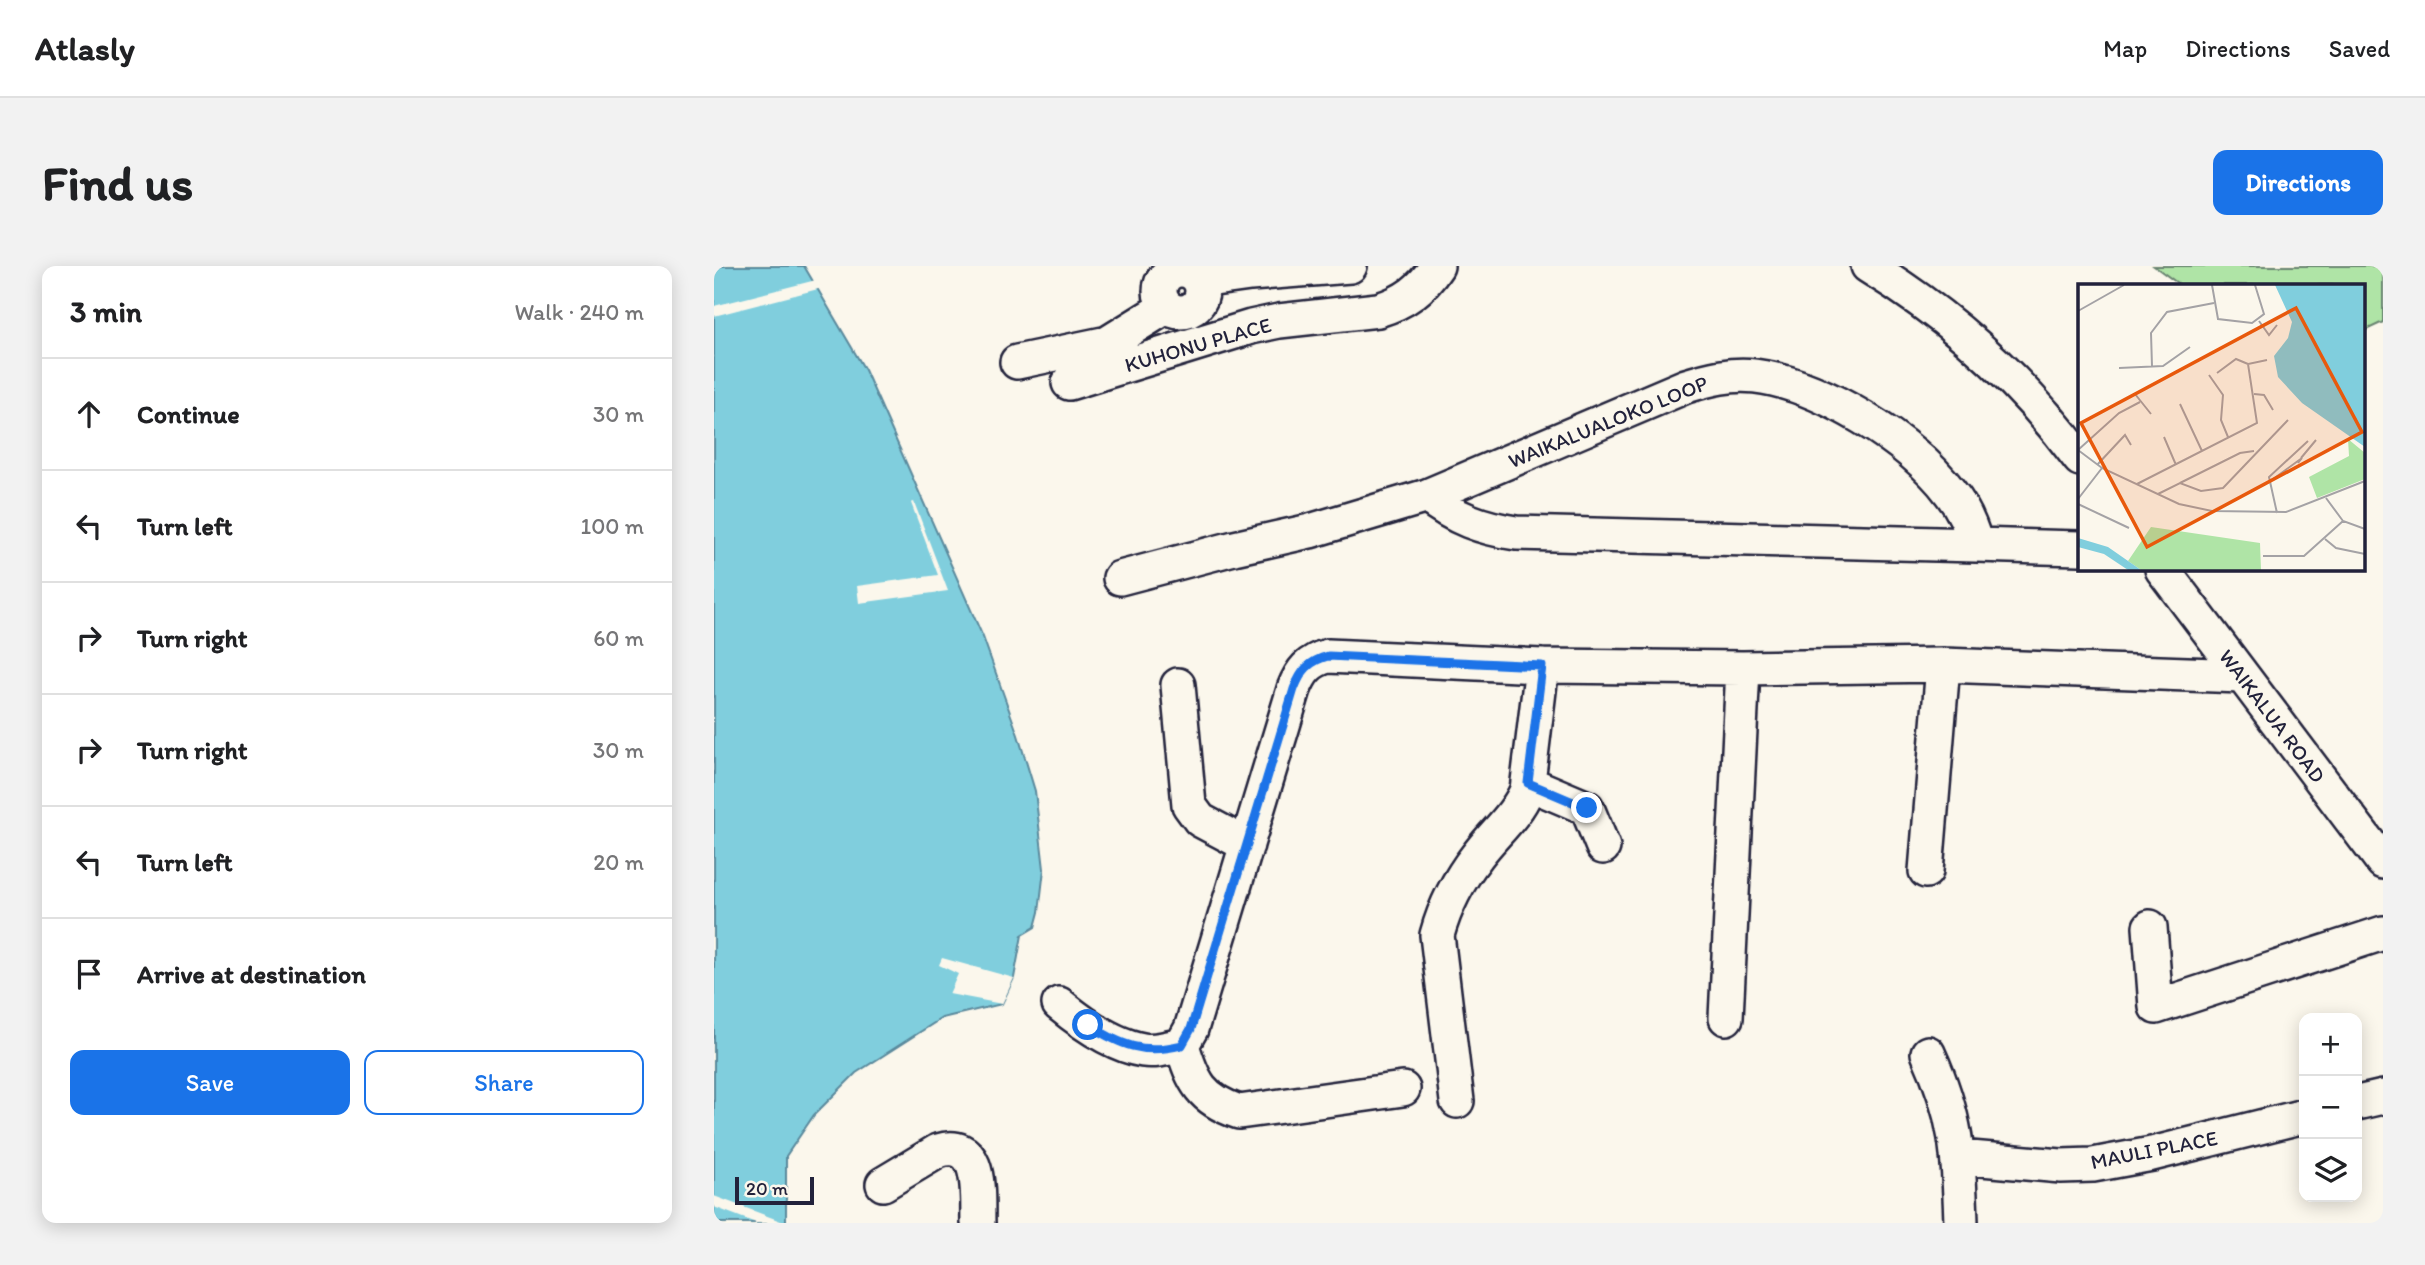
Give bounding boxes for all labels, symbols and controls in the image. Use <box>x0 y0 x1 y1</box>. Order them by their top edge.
text: Atlasly <box>35 29 135 68</box>
text: Map <box>2103 34 2147 63</box>
text: Directions <box>2185 34 2291 63</box>
text: Saved <box>2329 34 2390 63</box>
button: Directions <box>2213 150 2383 215</box>
text: Find us <box>42 153 193 212</box>
inset map <box>2078 284 2366 570</box>
text: 3 min <box>70 293 142 330</box>
text: Walk · 240 m <box>514 298 644 326</box>
street label: KUHONU PLACE <box>1122 312 1274 377</box>
street label: WAIKALUALOKO LOOP <box>1504 370 1711 473</box>
icon: ahead <box>70 395 108 433</box>
text: Continue <box>137 398 240 430</box>
text: 30 m <box>593 400 644 428</box>
icon: left <box>70 507 108 545</box>
text: Turn left <box>137 510 233 542</box>
text: 100 m <box>580 512 644 540</box>
icon: right <box>70 619 108 657</box>
text: Turn right <box>137 622 248 654</box>
text: 60 m <box>593 624 644 652</box>
street label: WAIKALUA ROAD <box>2214 644 2331 787</box>
icon: right <box>70 731 108 769</box>
text: Turn right <box>137 734 248 766</box>
text: 30 m <box>593 736 644 764</box>
route end <box>1571 792 1602 823</box>
icon: left <box>70 843 108 881</box>
text: Turn left <box>137 846 233 878</box>
text: 20 m <box>593 848 644 876</box>
icon: arrive <box>70 955 108 993</box>
text: Arrive at destination <box>137 958 366 990</box>
route start <box>1072 1009 1103 1040</box>
map controls <box>2299 1013 2362 1202</box>
button: + <box>2299 1013 2362 1076</box>
button: Save <box>70 1050 350 1115</box>
button: Share <box>364 1050 644 1115</box>
button: − <box>2299 1076 2362 1139</box>
street label: MAULI PLACE <box>2088 1125 2220 1174</box>
button: layers <box>2299 1139 2362 1202</box>
scale bar <box>735 1174 814 1206</box>
text: 20 m <box>746 1177 788 1200</box>

